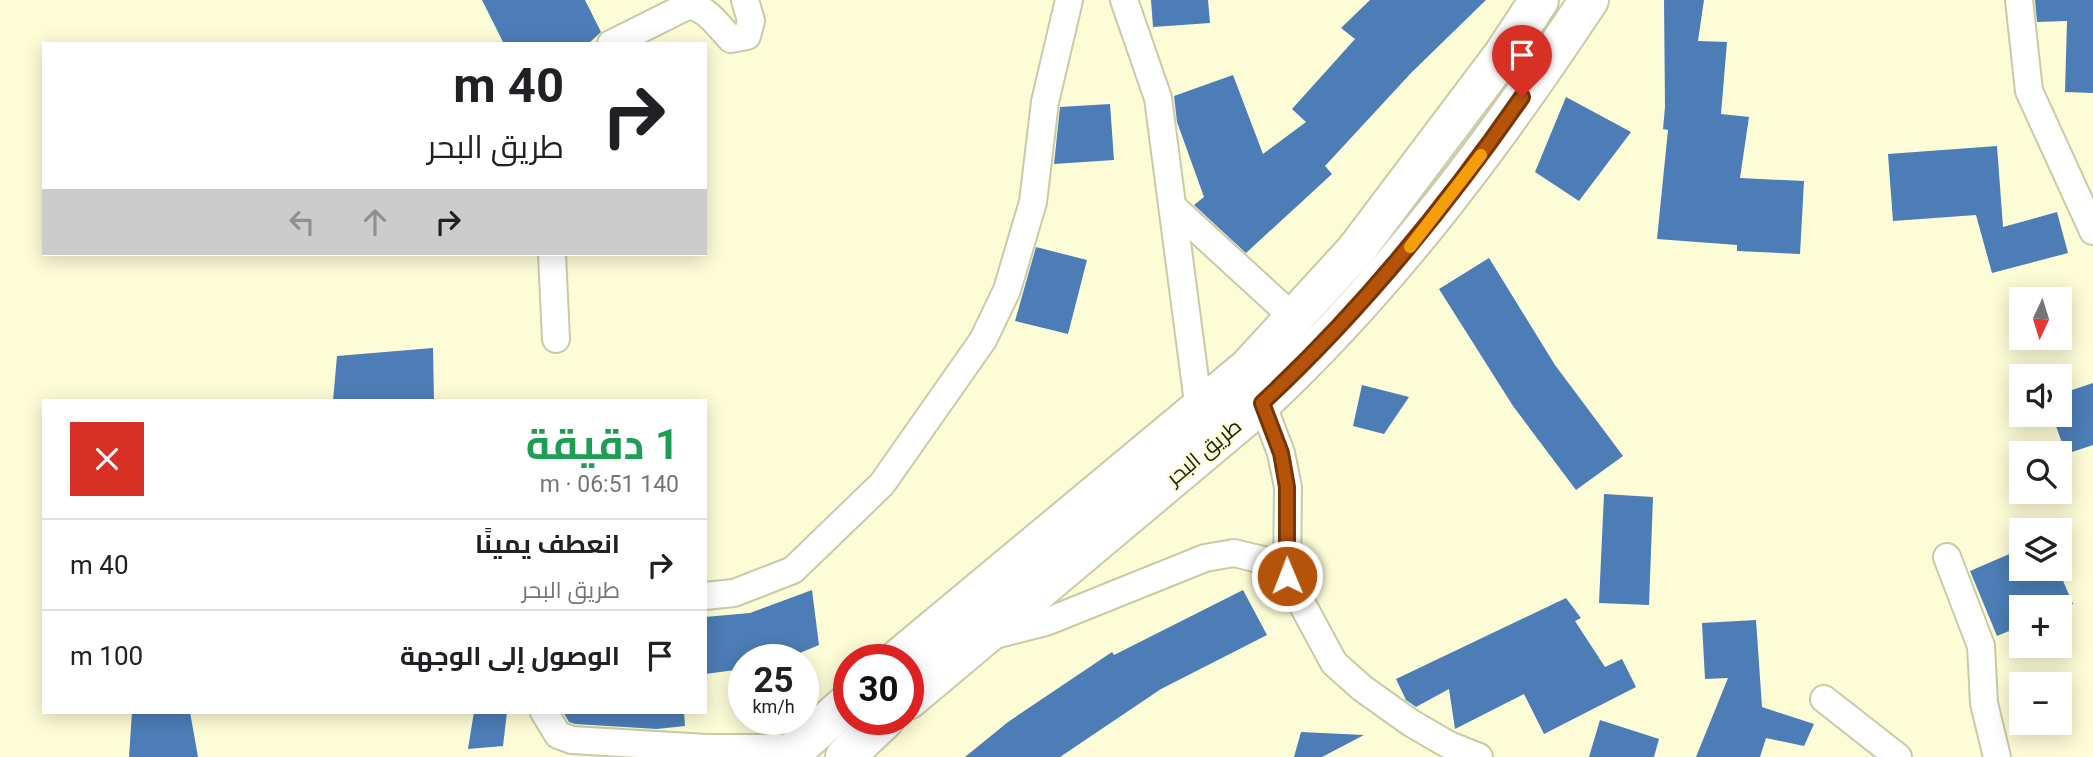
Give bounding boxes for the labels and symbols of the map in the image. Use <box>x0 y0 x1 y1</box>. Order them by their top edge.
pin <box>1492 25 1552 97</box>
north arrow <box>2009 287 2072 350</box>
street label: طريق البحر <box>1161 414 1247 491</box>
position arrow <box>1250 539 1324 613</box>
speed limit sign: 30 <box>833 644 924 735</box>

